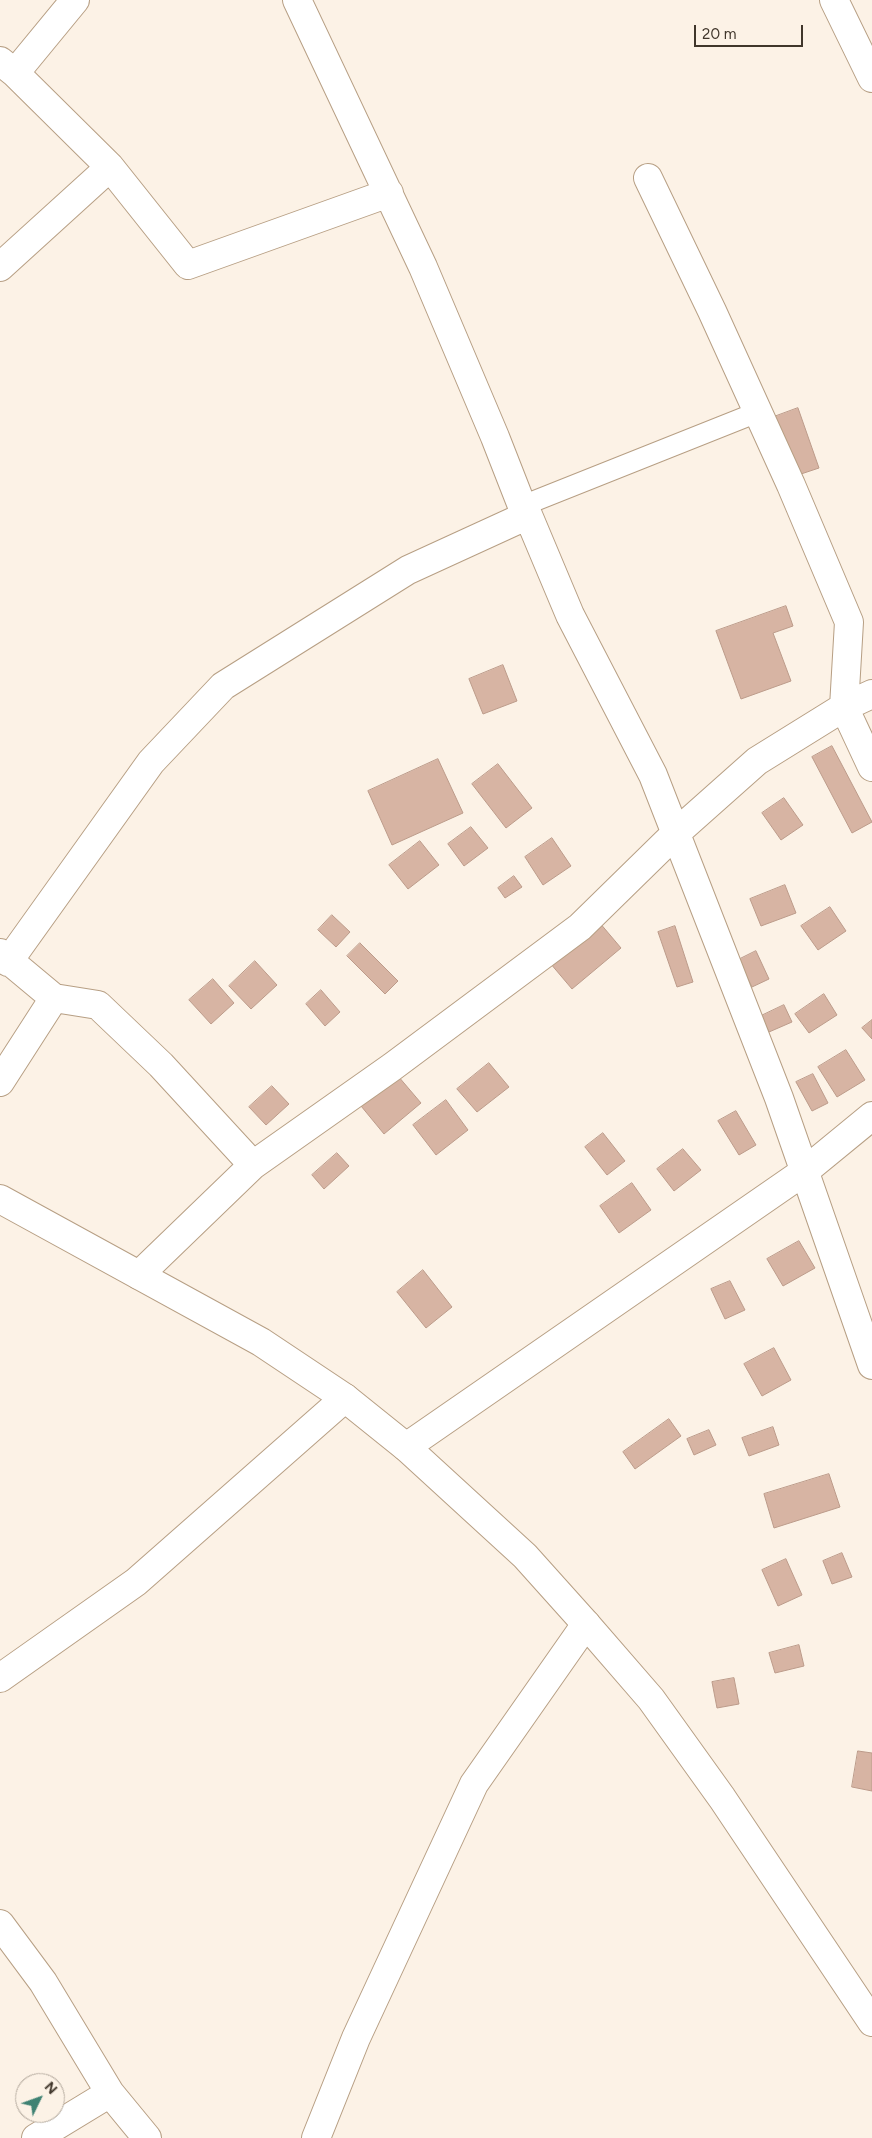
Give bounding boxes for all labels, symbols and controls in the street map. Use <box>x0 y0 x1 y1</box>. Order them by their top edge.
scale bar <box>697 15 806 47</box>
text: 20 m <box>702 25 736 43</box>
north arrow <box>15 2073 65 2123</box>
text: N <box>41 2079 61 2098</box>

